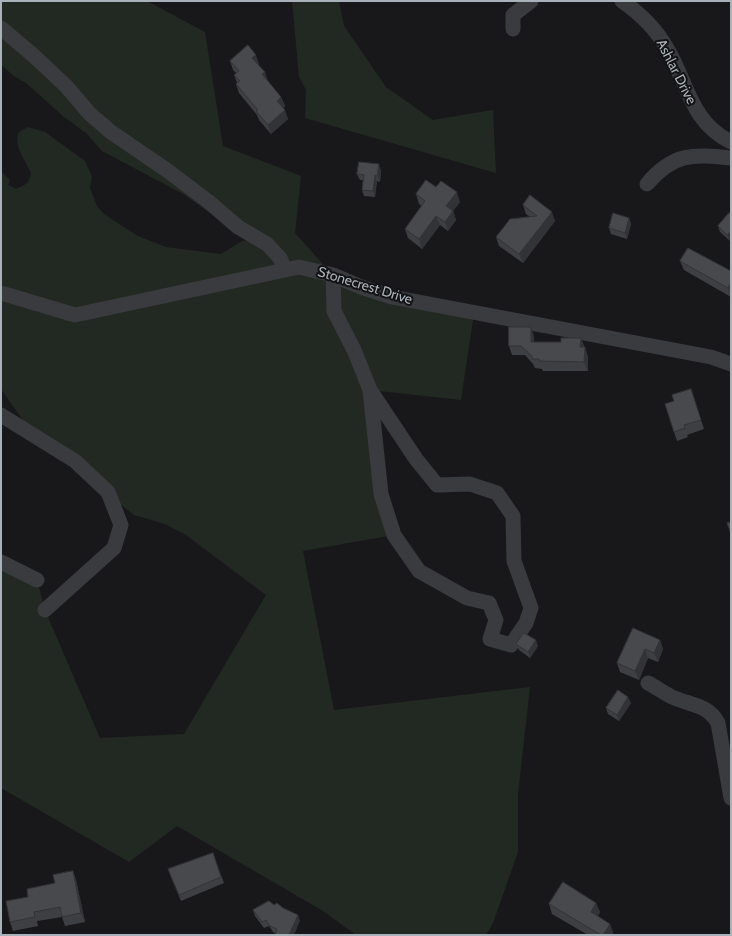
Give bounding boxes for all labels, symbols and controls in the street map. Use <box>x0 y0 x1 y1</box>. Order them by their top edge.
street label: Ashlar Drive <box>652 37 700 107</box>
street label: Stonecrest Drive <box>316 264 414 308</box>

